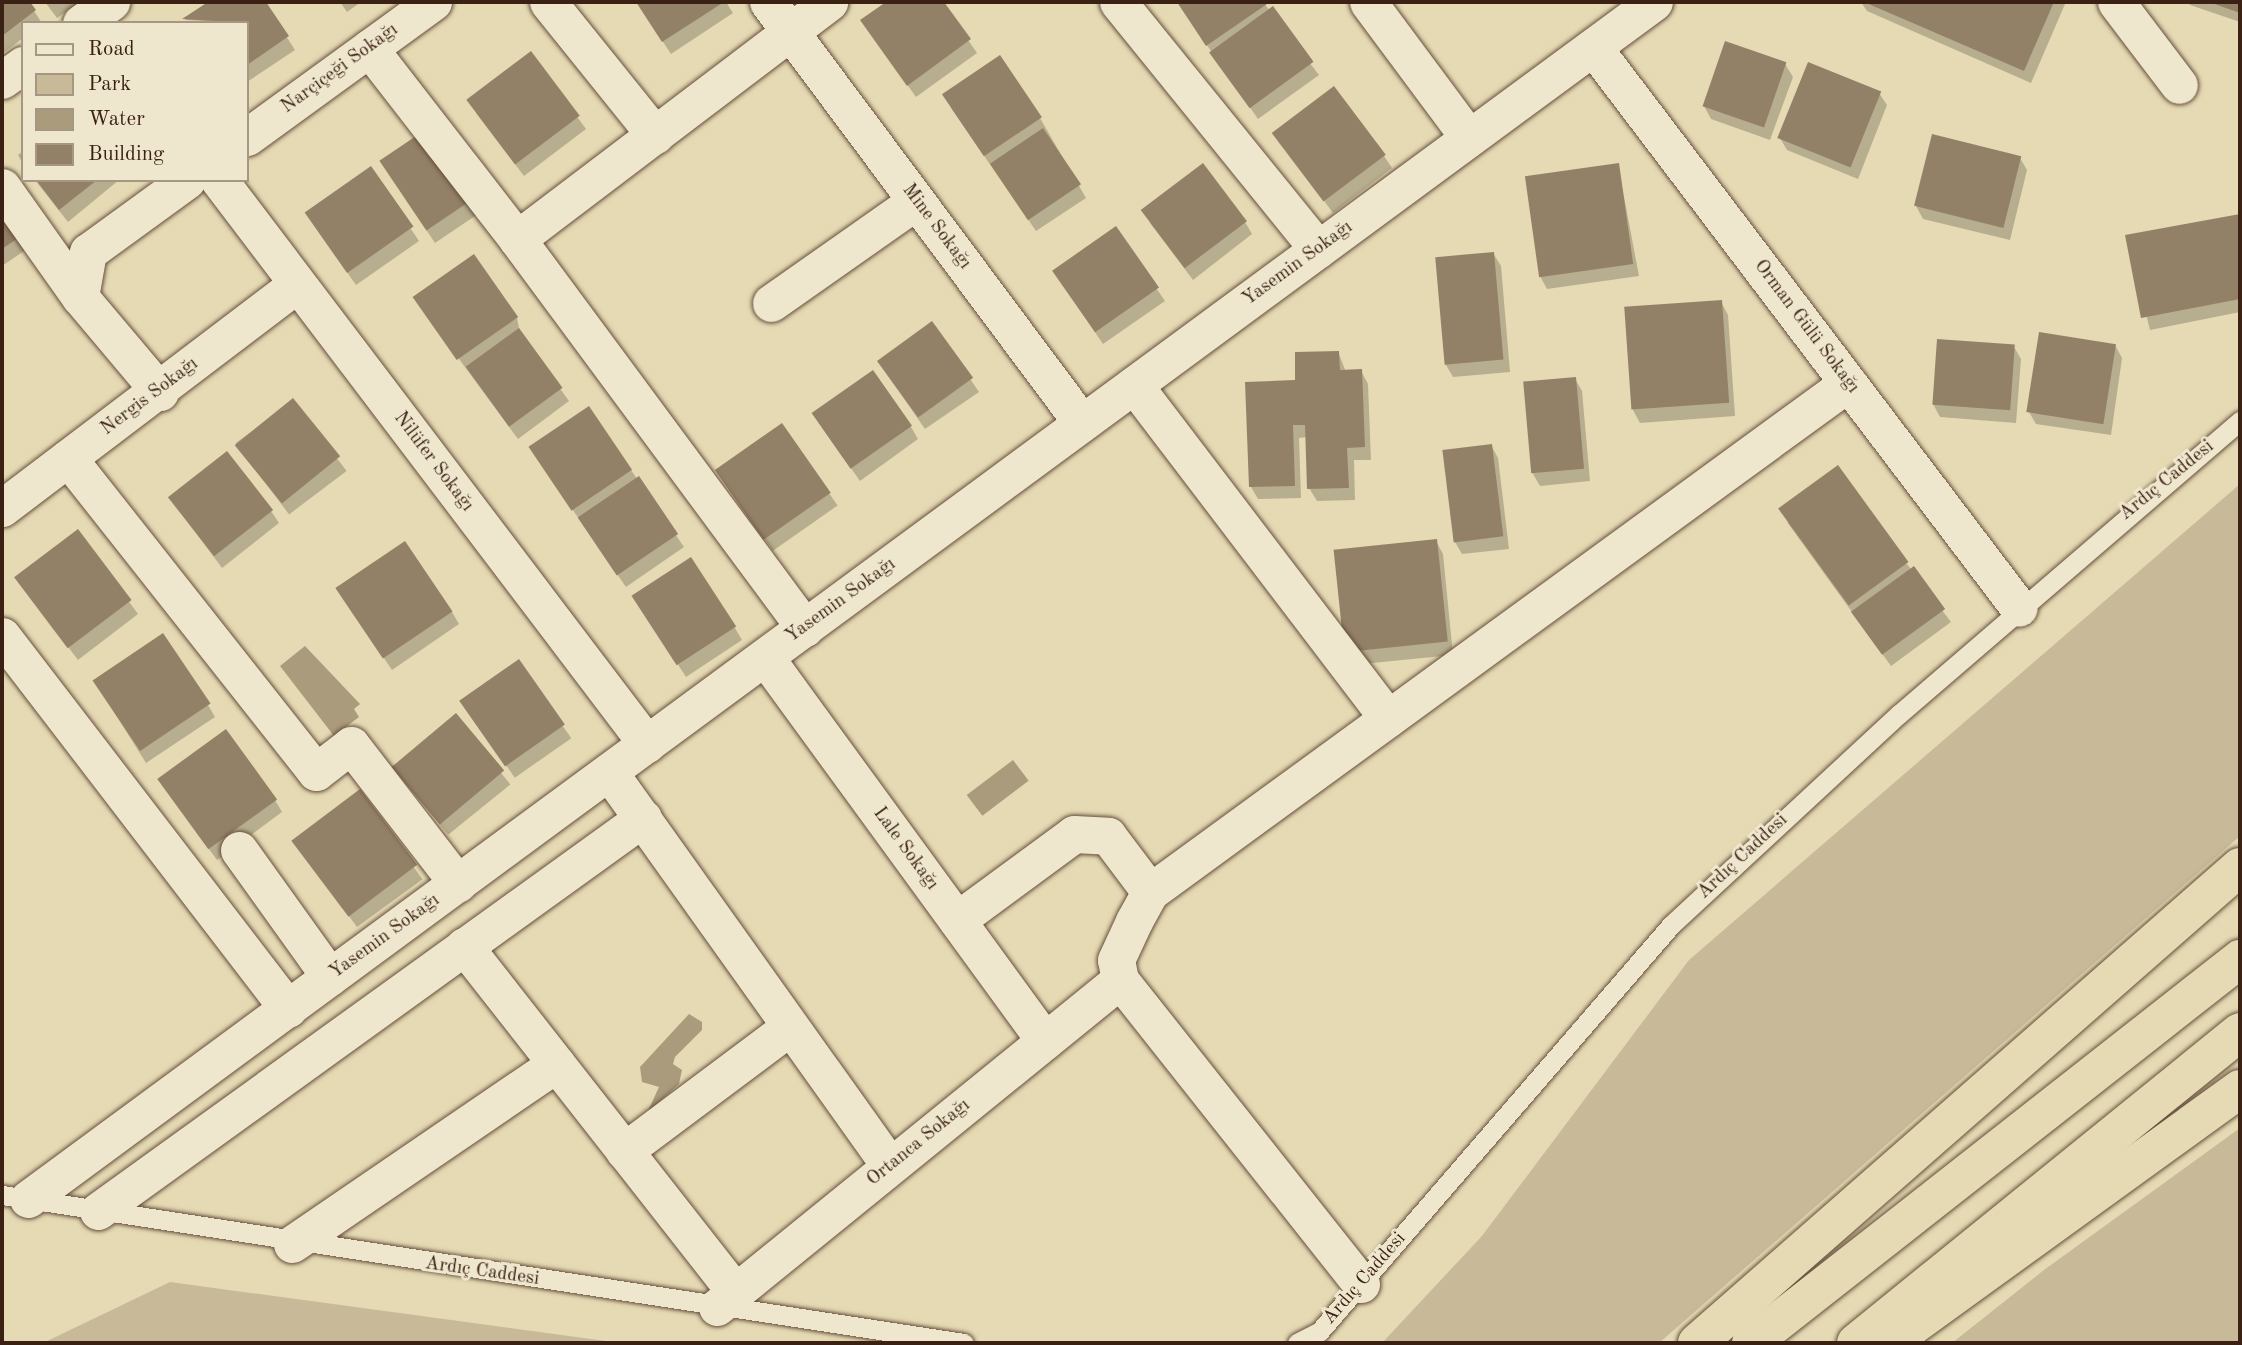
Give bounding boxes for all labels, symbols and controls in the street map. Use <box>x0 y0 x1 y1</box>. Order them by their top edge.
street label: Narçiçeği Sokağı <box>277 19 403 119</box>
legend <box>21 21 248 182</box>
text: Road <box>88 39 135 60</box>
text: Park <box>88 74 131 95</box>
text: Water <box>88 109 145 130</box>
text: Building <box>88 144 164 165</box>
street label: Mine Sokağı <box>896 180 976 274</box>
street label: Yasemin Sokağı <box>1238 216 1358 312</box>
street label: Orman Gülü Sokağı <box>1748 256 1864 398</box>
street label: Nergis Sokağı <box>97 353 203 441</box>
street label: Nilüfer Sokağı <box>388 408 478 516</box>
street label: Ardıç Caddesi <box>2115 436 2219 526</box>
street label: Yasemin Sokağı <box>781 553 901 649</box>
street label: Lale Sokağı <box>867 803 943 895</box>
street label: Ardıç Caddesi <box>1693 809 1793 905</box>
street label: Yasemin Sokağı <box>325 889 445 985</box>
street label: Ortanca Sokağı <box>863 1094 975 1192</box>
street label: Ardıç Caddesi <box>1319 1228 1411 1330</box>
street label: Ardıç Caddesi <box>423 1253 541 1291</box>

